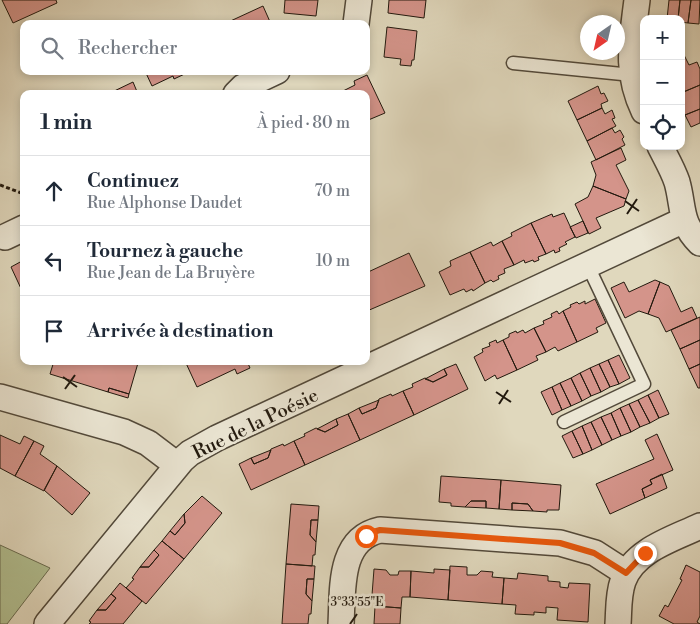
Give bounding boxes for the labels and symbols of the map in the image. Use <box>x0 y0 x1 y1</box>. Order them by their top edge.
north arrow <box>580 15 625 60</box>
street label: Rue de la Poésie <box>189 383 322 465</box>
route start <box>355 525 378 548</box>
route end <box>634 542 657 565</box>
text: 3°33'55"E <box>330 595 384 610</box>

